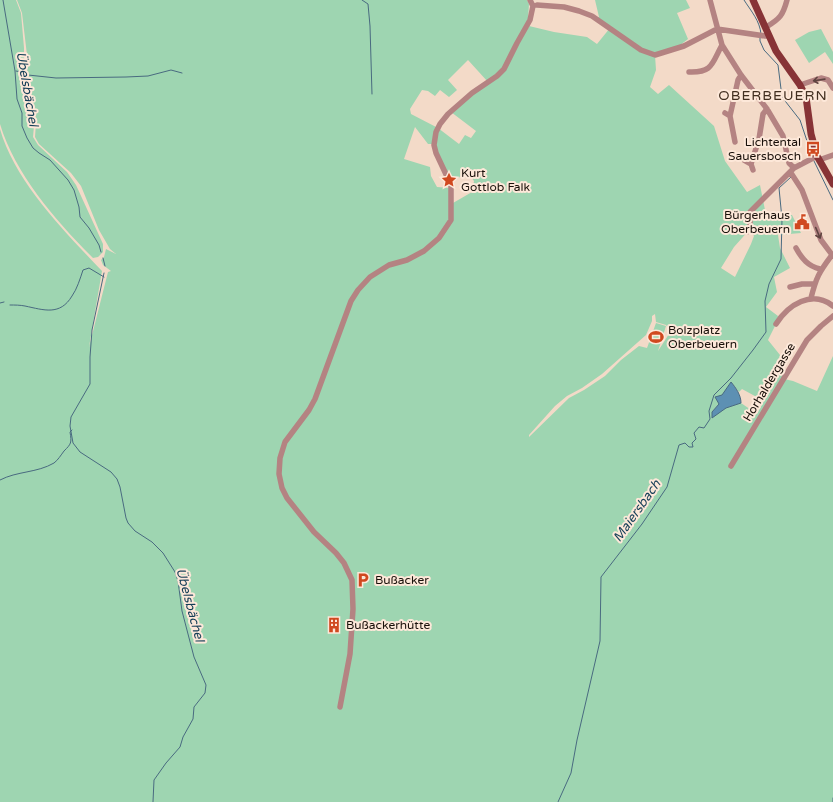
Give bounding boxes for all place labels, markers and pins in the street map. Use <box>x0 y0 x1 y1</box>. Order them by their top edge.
place label: Lichtental Sauersbosch <box>728 135 801 163</box>
bus stop icon: Lichtental Sauersbosch <box>804 140 822 158</box>
place label: Kurt Gottlob Falk <box>461 166 531 194</box>
place icon: Kurt Gottlob Falk <box>440 171 458 189</box>
place label: Bürgerhaus Oberbeuern <box>721 208 790 236</box>
public building icon: Bürgerhaus Oberbeuern <box>793 213 811 231</box>
place label: Bolzplatz Oberbeuern <box>668 323 737 351</box>
sports icon: Bolzplatz Oberbeuern <box>647 328 665 346</box>
parking icon: Bußacker <box>354 571 372 589</box>
place label: Bußacker <box>375 573 429 587</box>
building icon: Bußackerhütte <box>325 616 343 634</box>
place label: Bußackerhütte <box>346 618 430 632</box>

